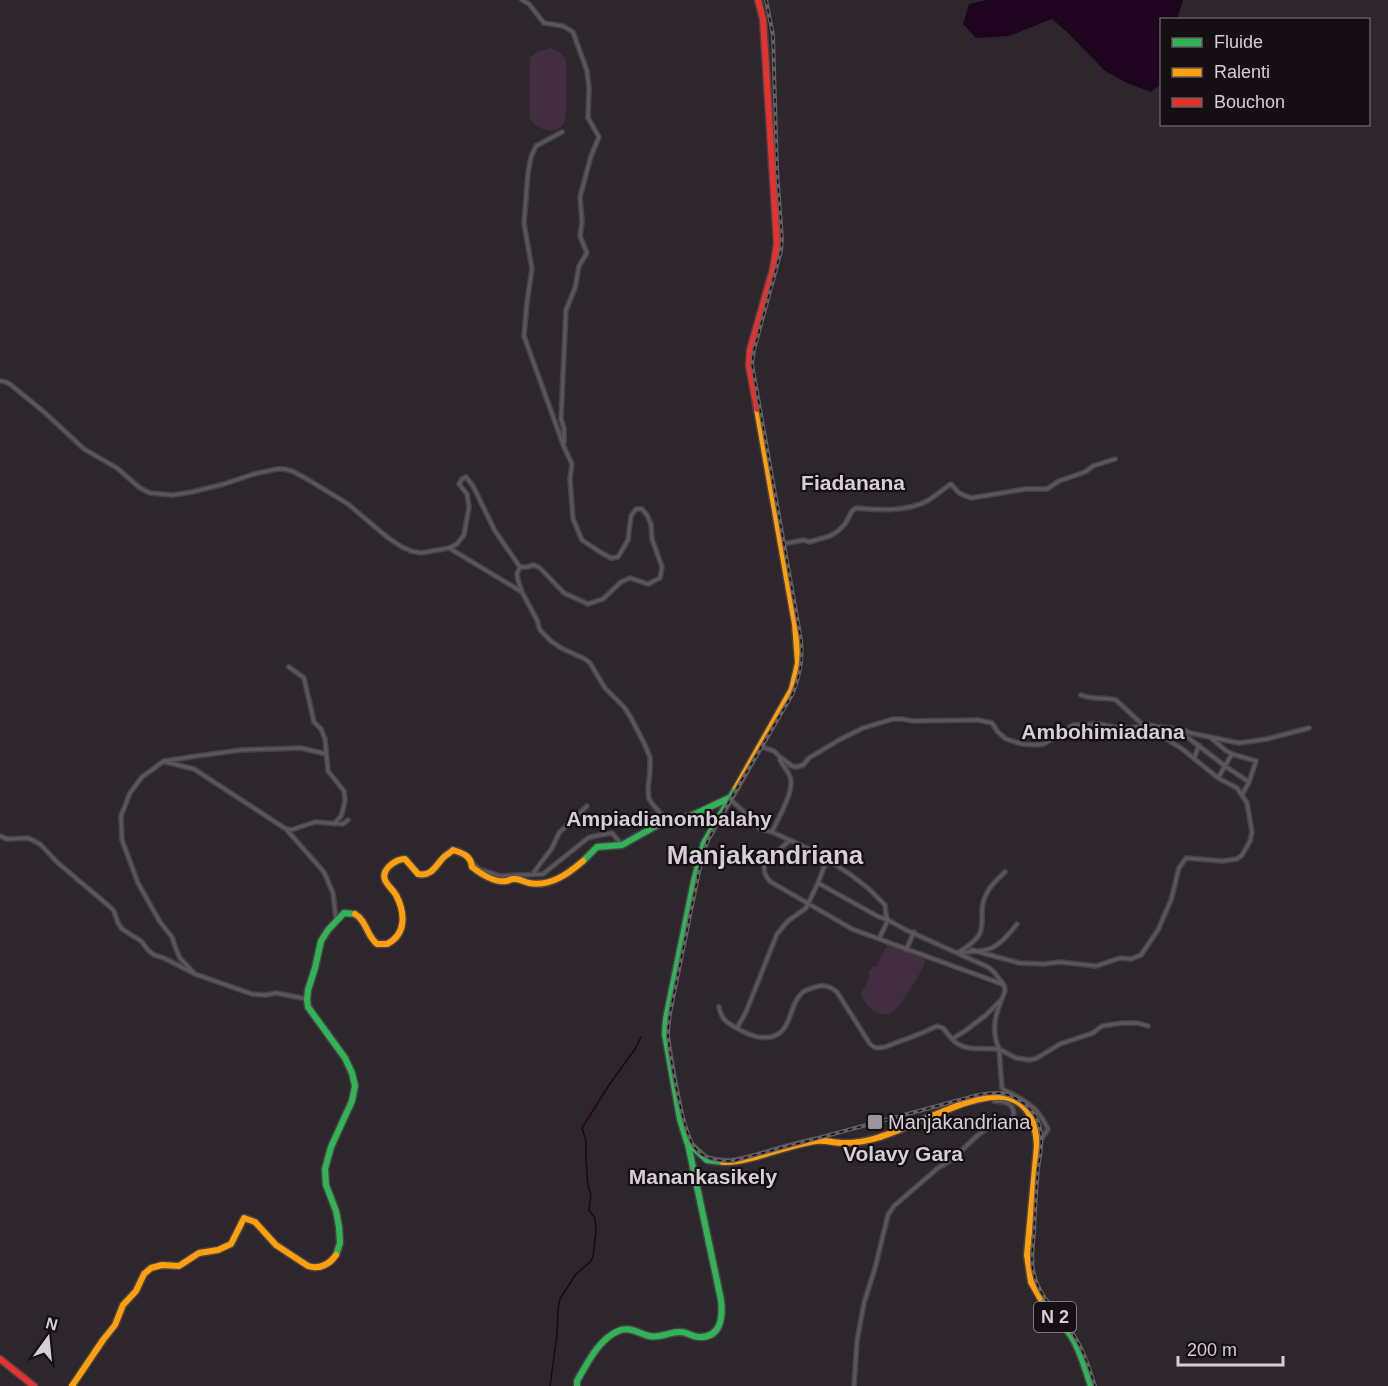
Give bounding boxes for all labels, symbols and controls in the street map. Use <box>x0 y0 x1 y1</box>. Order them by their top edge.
legend <box>1160 18 1370 126</box>
text: Fluide <box>1214 32 1263 52</box>
text: Ralenti <box>1214 62 1270 82</box>
text: Bouchon <box>1214 92 1285 112</box>
district label: Fiadanana <box>801 471 905 494</box>
district label: Ambohimiadana <box>1021 720 1185 743</box>
district label: Ampiadianombalahy <box>566 807 772 830</box>
district label: Manjakandriana <box>667 840 864 870</box>
place label: Manjakandriana <box>888 1111 1031 1133</box>
marker: Manjakandriana <box>866 1113 884 1131</box>
district label: Volavy Gara <box>843 1142 963 1165</box>
district label: Manankasikely <box>629 1165 777 1188</box>
road number: N 2 <box>1034 1302 1076 1332</box>
north arrow <box>18 1308 78 1368</box>
text: N <box>44 1314 60 1334</box>
scale bar <box>1178 1329 1283 1367</box>
text: 200 m <box>1187 1340 1237 1360</box>

